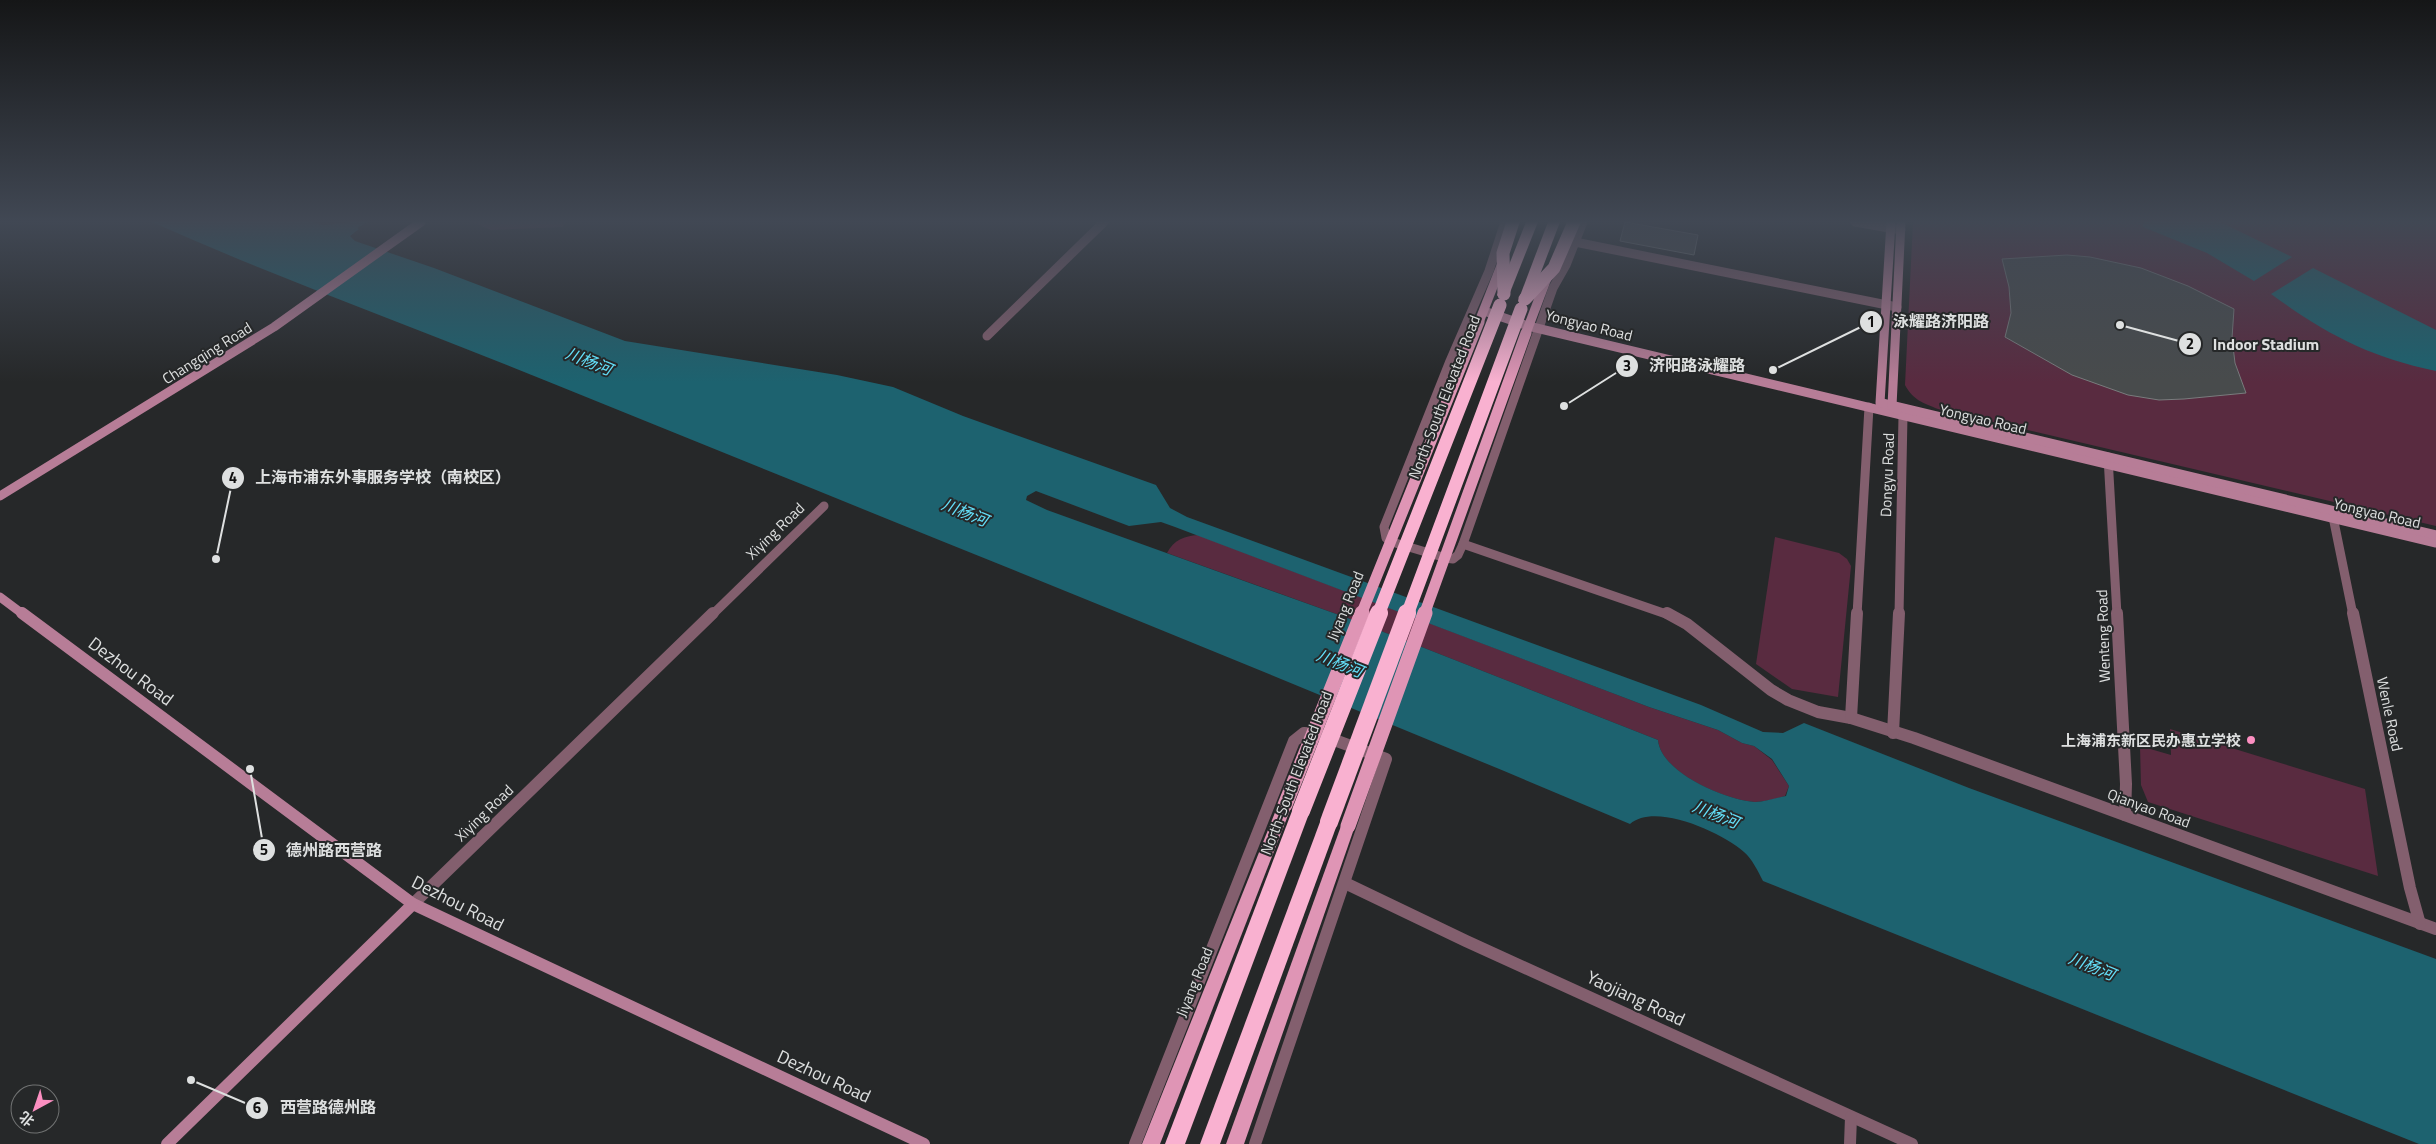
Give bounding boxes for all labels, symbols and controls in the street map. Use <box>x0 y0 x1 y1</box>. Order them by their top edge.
street label: Yongyao Road <box>1543 303 1635 347</box>
callout: 泳耀路济阳路 <box>1858 306 1999 337</box>
text: 泳耀路济阳路 <box>1893 309 1989 333</box>
text: 1 <box>1867 310 1875 333</box>
street label: North-South Elevated Road <box>1402 312 1486 482</box>
street label: Changqing Road <box>158 316 256 390</box>
callout: Indoor Stadium <box>2178 329 2329 360</box>
text: 2 <box>2186 332 2194 355</box>
text: Indoor Stadium <box>2213 332 2319 356</box>
water label: 川杨河 <box>562 341 619 382</box>
callout: 济阳路泳耀路 <box>1614 350 1755 381</box>
text: 济阳路泳耀路 <box>1649 353 1745 377</box>
text: 3 <box>1623 354 1631 377</box>
street label: Yongyao Road <box>1937 398 2029 440</box>
street label: Dongyu Road <box>1874 432 1900 518</box>
callout: 上海市浦东外事服务学校（南校区） <box>220 462 521 493</box>
text: 上海市浦东外事服务学校（南校区） <box>255 465 511 489</box>
text: 4 <box>229 466 237 489</box>
water label: 川杨河 <box>938 492 995 533</box>
street label: Yongyao Road <box>2331 492 2423 534</box>
street label: Xiying Road <box>740 497 810 565</box>
street label: Jiyang Road <box>1321 567 1369 645</box>
street label: Wenteng Road <box>2090 589 2116 683</box>
street label: Dezhou Road <box>83 630 179 712</box>
water label: 川杨河 <box>1313 643 1370 684</box>
street label: Wenle Road <box>2371 675 2409 753</box>
street label: North-South Elevated Road <box>1254 688 1338 858</box>
place label: 上海浦东新区民办惠立学校 <box>2061 729 2241 752</box>
marker: 上海浦东新区民办惠立学校 <box>2245 734 2257 746</box>
street label: Xiying Road <box>449 779 519 847</box>
street label: Qianyao Road <box>2104 782 2194 834</box>
water label: 川杨河 <box>1689 794 1746 835</box>
callout: 德州路西营路 <box>251 834 392 865</box>
text: 5 <box>260 838 268 861</box>
text: 德州路西营路 <box>286 838 382 862</box>
street label: Dezhou Road <box>407 868 509 938</box>
street label: Jiyang Road <box>1170 943 1218 1021</box>
water label: 川杨河 <box>2065 946 2122 987</box>
street label: Yaojiang Road <box>1582 963 1690 1033</box>
street label: Dezhou Road <box>773 1043 875 1109</box>
north arrow <box>10 1084 60 1134</box>
callout: 西营路德州路 <box>245 1092 386 1123</box>
text: 西营路德州路 <box>280 1095 376 1119</box>
text: 6 <box>253 1096 261 1119</box>
text: 北 <box>14 1107 38 1132</box>

